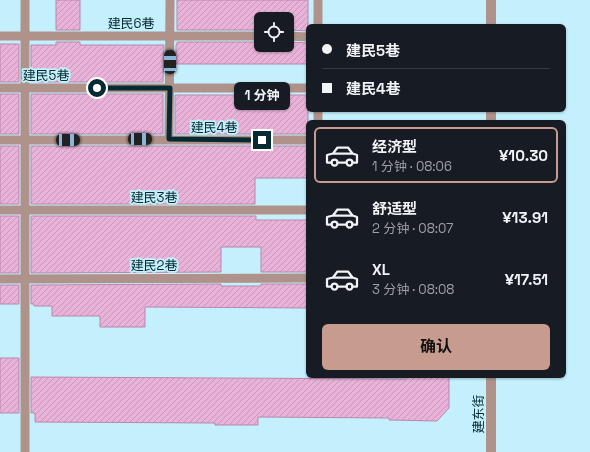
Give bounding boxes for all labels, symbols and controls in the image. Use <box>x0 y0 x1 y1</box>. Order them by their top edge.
map controls <box>254 12 294 52</box>
button: locate <box>254 12 294 52</box>
street label: 建民6巷 <box>108 15 154 32</box>
text: 建民5巷 <box>346 41 400 60</box>
car <box>164 50 176 74</box>
street label: 建民5巷 <box>23 67 69 84</box>
route start <box>88 79 106 97</box>
text: 建民4巷 <box>346 79 401 98</box>
callout: 1 分钟 <box>234 82 290 110</box>
text: 1 分钟 <box>244 87 280 104</box>
street label: 建民4巷 <box>190 119 238 136</box>
route end <box>253 131 271 149</box>
car <box>128 133 152 145</box>
car <box>56 134 80 146</box>
icon: car <box>324 137 360 173</box>
text: 经济型 <box>372 137 417 156</box>
text: ¥10.30 <box>499 146 548 165</box>
text: 1 分钟 · 08:06 <box>372 158 452 175</box>
street label: 建民3巷 <box>131 189 177 206</box>
icon: car <box>324 199 360 235</box>
text: 舒适型 <box>372 199 417 218</box>
text: ¥13.91 <box>502 208 548 227</box>
text: 2 分钟 · 08:07 <box>372 220 453 237</box>
street label: 建民2巷 <box>131 257 177 274</box>
text: XL <box>372 260 390 279</box>
icon: car <box>324 261 360 297</box>
text: ¥17.51 <box>505 270 548 289</box>
text: 3 分钟 · 08:08 <box>372 281 454 298</box>
button: 确认 <box>322 324 550 370</box>
street label: 建东街 <box>470 394 487 434</box>

